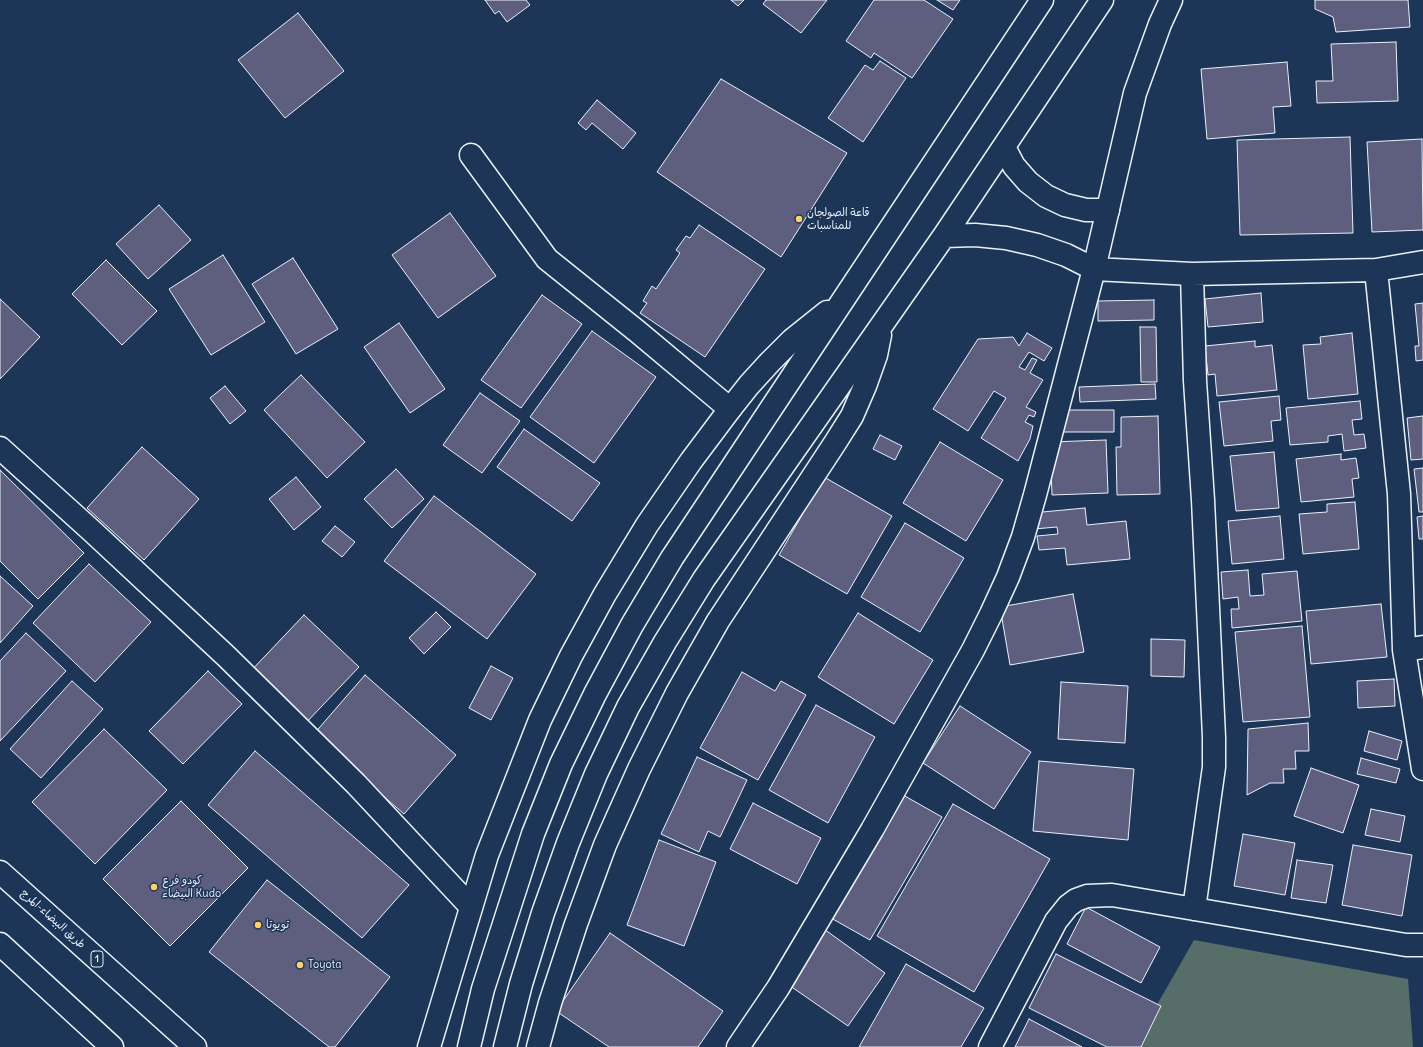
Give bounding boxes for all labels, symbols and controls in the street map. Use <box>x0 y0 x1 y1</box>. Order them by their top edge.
place label: قاعة الصولجان للمناسبات <box>807 206 870 232</box>
marker: قاعة الصولجان للمناسبات <box>794 214 804 224</box>
place label: كودو فرع البيضاء Kudo <box>162 874 221 900</box>
marker: كودو فرع البيضاء Kudo <box>149 882 159 892</box>
street label: طريق البيضاء-المرج <box>18 886 88 952</box>
place label: تويوتا <box>266 918 289 932</box>
marker: تويوتا <box>253 920 263 930</box>
road number: 1 <box>91 951 103 967</box>
place label: Toyota <box>308 958 342 972</box>
marker: Toyota <box>295 960 305 970</box>

